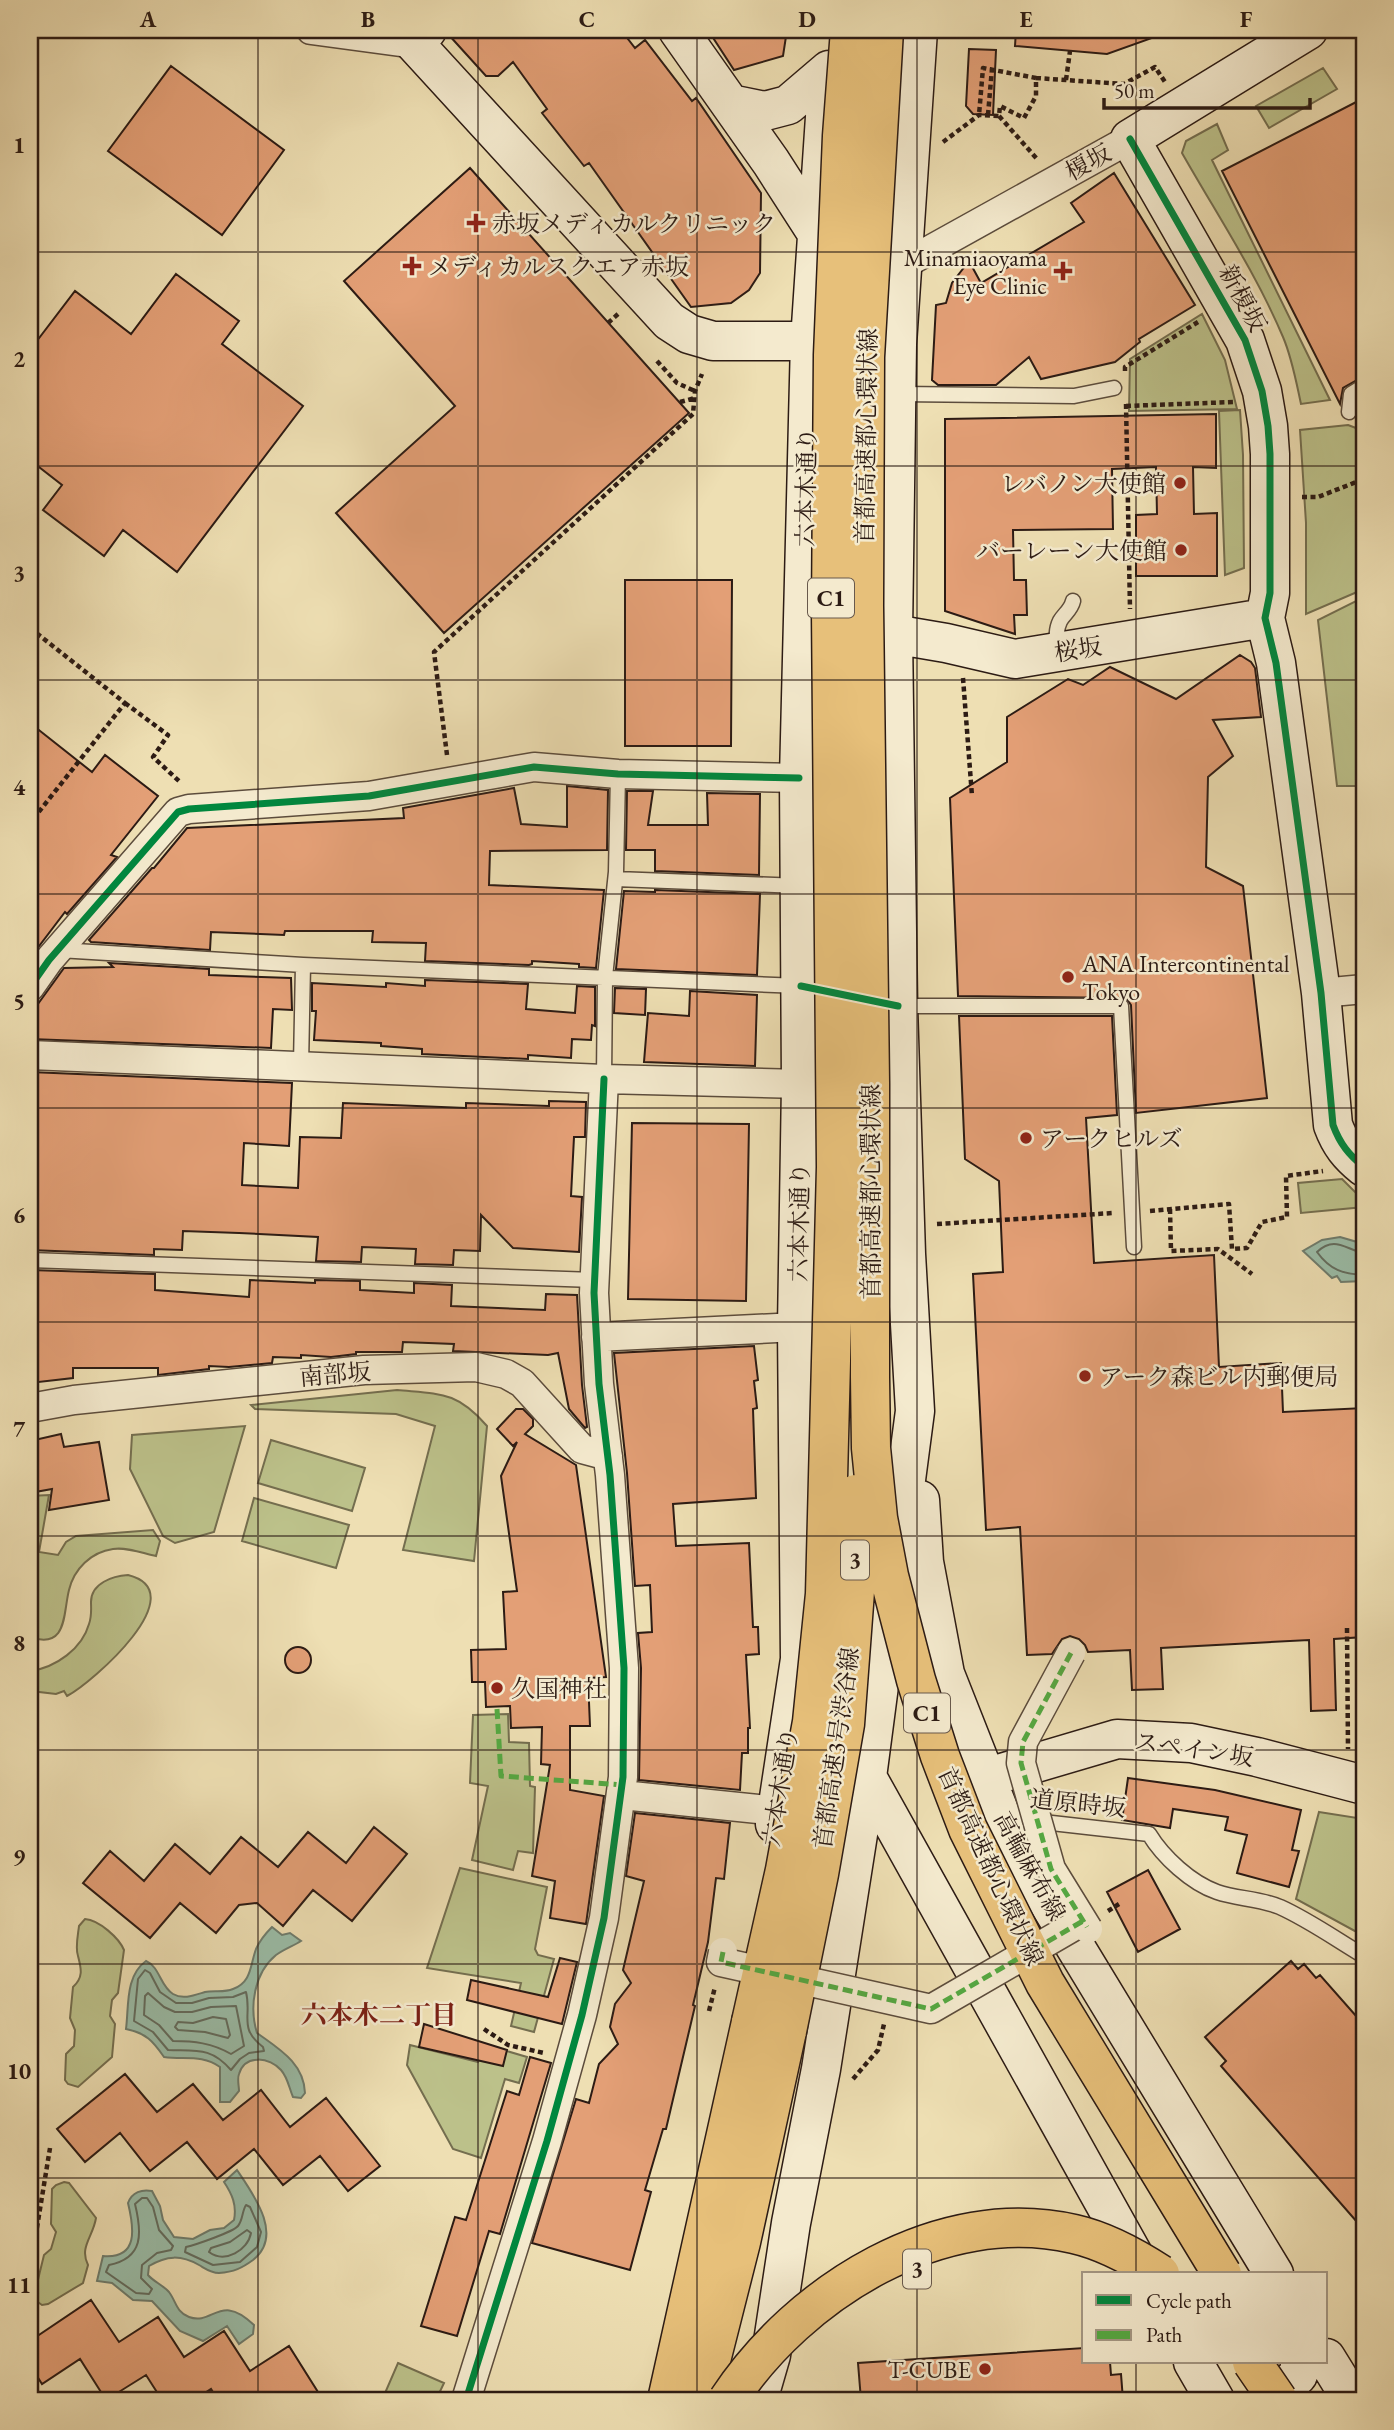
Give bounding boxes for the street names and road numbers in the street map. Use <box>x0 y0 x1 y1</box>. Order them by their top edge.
street label: 榎坂 <box>1059 137 1117 187</box>
street label: 新榎坂 <box>1212 259 1274 337</box>
street label: 首都高速都心環状線 <box>849 328 883 544</box>
street label: 六本木通り <box>789 427 823 547</box>
road number: C1 <box>808 578 854 618</box>
street label: 桜坂 <box>1052 630 1104 668</box>
street label: 首都高速都心環状線 <box>855 1084 886 1300</box>
street label: 六本木通り <box>782 1162 816 1282</box>
street label: 南部坂 <box>298 1355 372 1393</box>
road number: 3 <box>841 1540 869 1580</box>
street label: 首都高速3号渋谷線 <box>806 1645 866 1851</box>
road number: C1 <box>904 1694 950 1732</box>
street label: 六本木通り <box>755 1725 805 1849</box>
street label: スペイン坂 <box>1132 1725 1256 1773</box>
street label: 首都高速都心環状線 <box>931 1762 1051 1970</box>
street label: 道原時坂 <box>1029 1783 1127 1823</box>
street label: 高輪麻布線 <box>987 1806 1073 1926</box>
road number: 3 <box>903 2250 931 2288</box>

